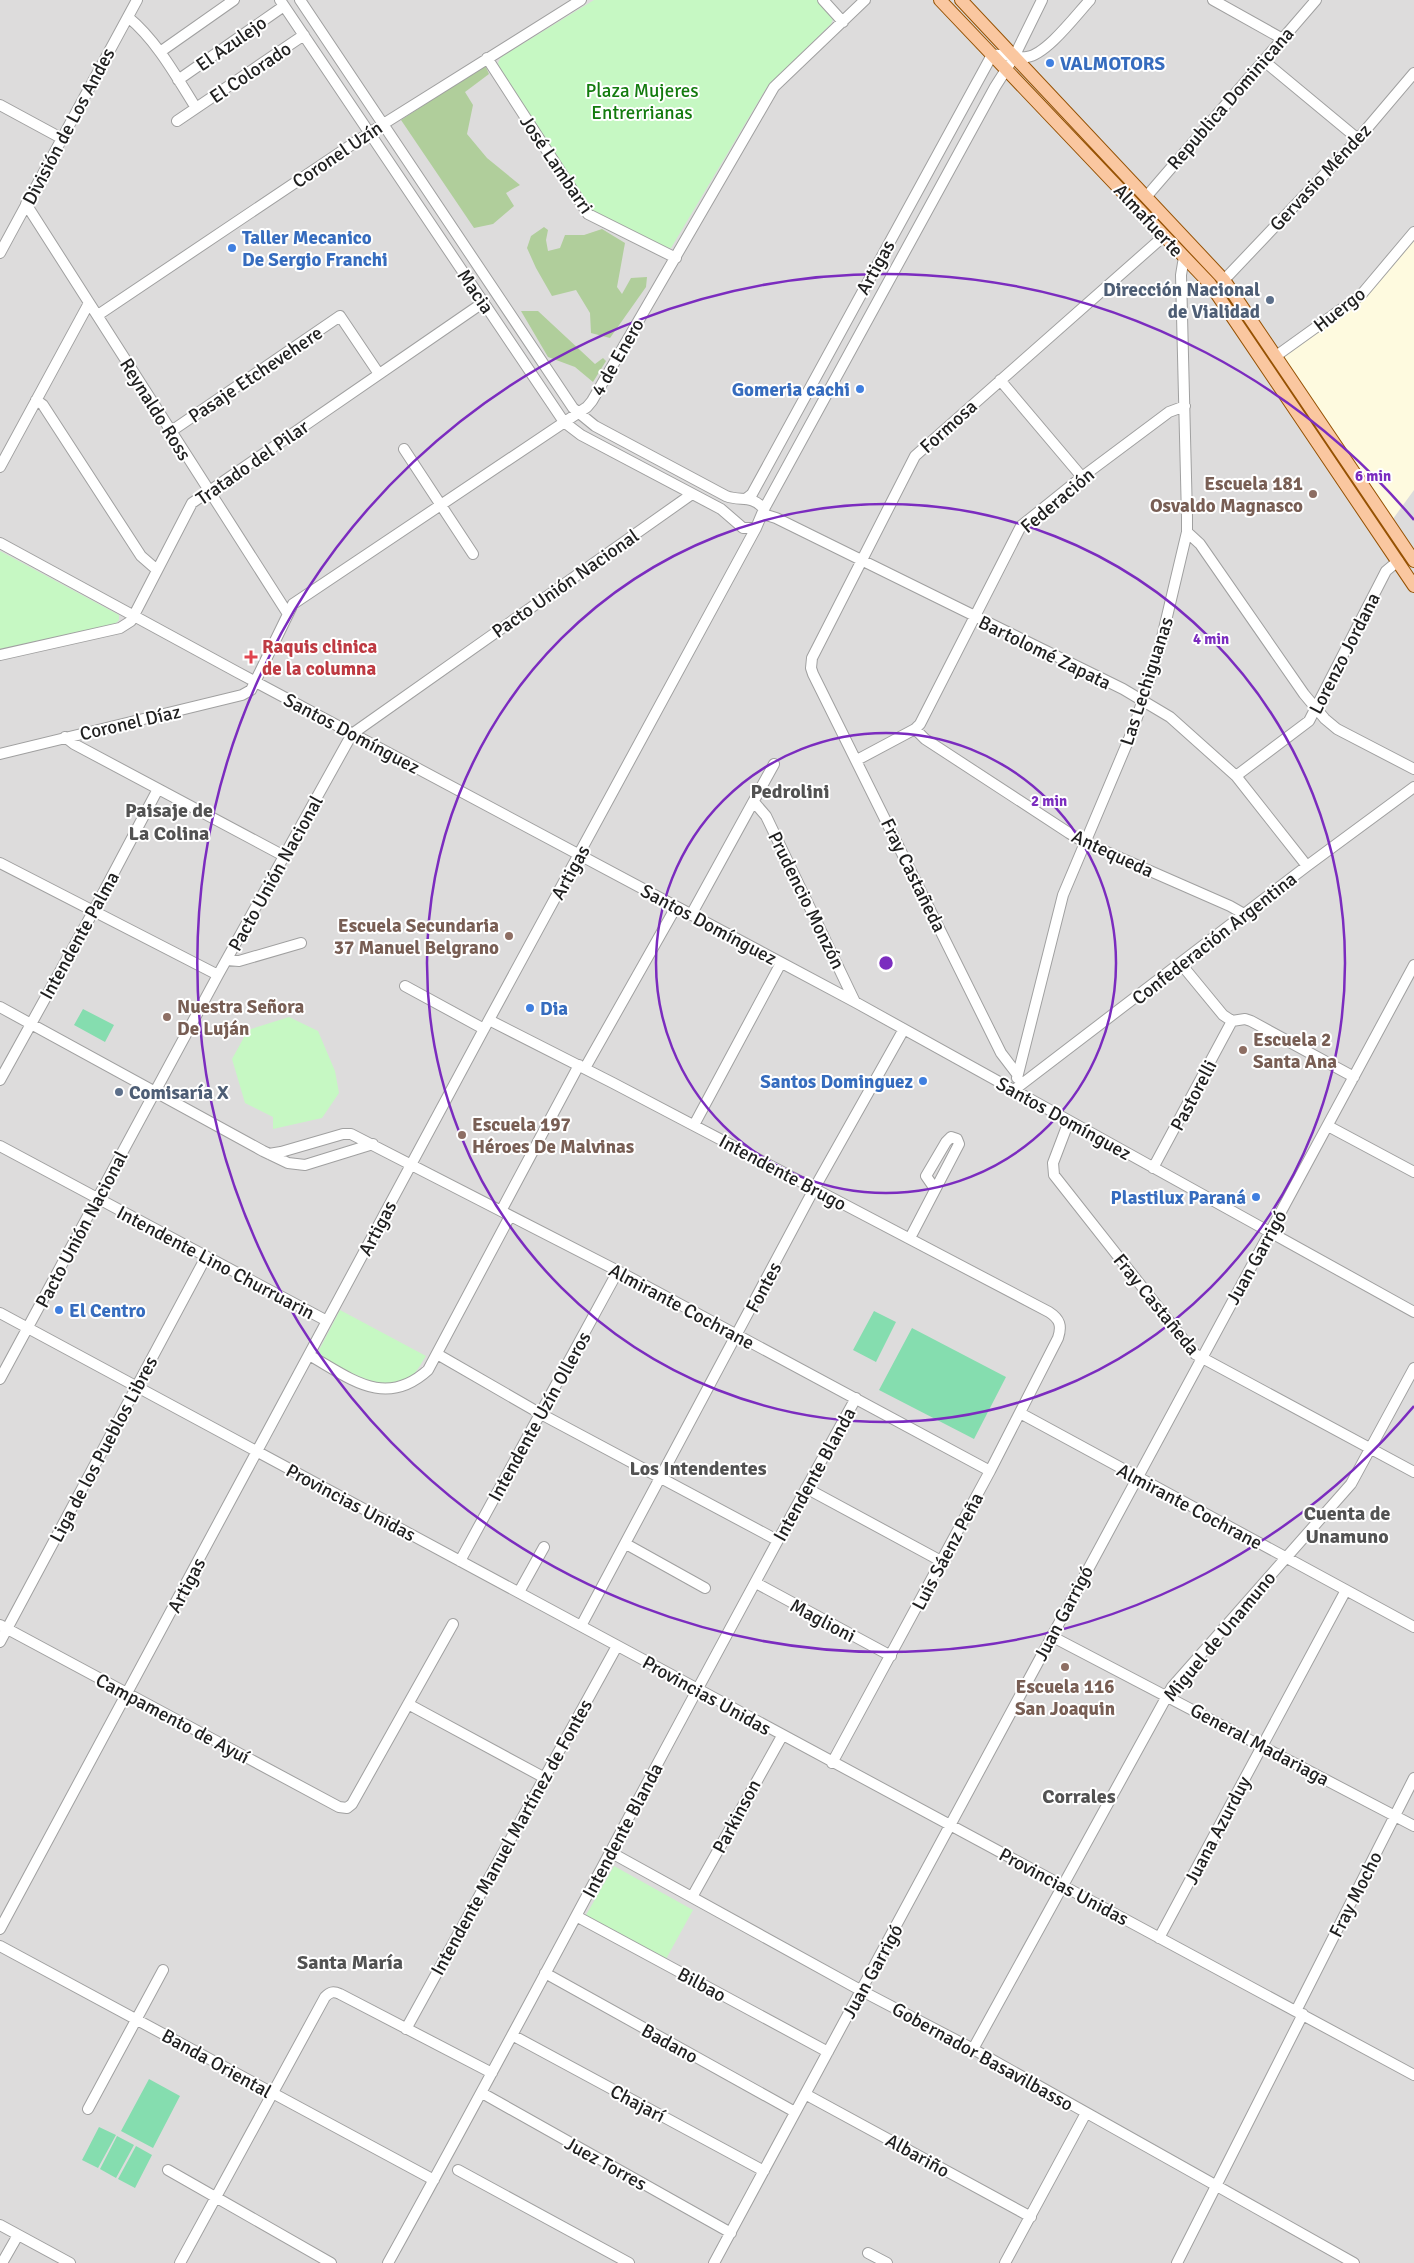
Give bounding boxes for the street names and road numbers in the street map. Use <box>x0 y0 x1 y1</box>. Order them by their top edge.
street label: El Azulejo <box>191 11 272 77</box>
street label: Republica Dominicana <box>1162 22 1299 175</box>
street label: El Colorado <box>205 37 296 109</box>
street label: División de Los Andes <box>17 44 120 209</box>
street label: José Lambarri <box>514 111 598 219</box>
street label: Coronel Uzín <box>288 116 387 194</box>
street label: Gervasio Méndez <box>1265 119 1377 236</box>
street label: Almafuerte <box>1108 179 1188 262</box>
street label: Artigas <box>851 236 901 299</box>
street label: Macia <box>452 265 499 319</box>
street label: Huergo <box>1309 282 1370 338</box>
street label: 4 de Enero <box>586 314 650 400</box>
street label: Pasaje Etchevehere <box>184 321 327 429</box>
street label: Reynaldo Ross <box>114 354 196 465</box>
street label: Formosa <box>915 395 982 459</box>
street label: Tratado del Pilar <box>191 415 314 511</box>
street label: Federación <box>1016 463 1100 539</box>
street label: Pacto Unión Nacional <box>487 524 644 644</box>
street label: Lorenzo Jordana <box>1304 589 1386 718</box>
street label: Bartolomé Zapata <box>974 610 1115 695</box>
street label: Las Lechiguanas <box>1115 614 1179 749</box>
street label: Santos Domínguez <box>279 688 424 780</box>
street label: Coronel Díaz <box>77 700 183 746</box>
street label: Pacto Unión Nacional <box>223 791 329 956</box>
street label: Fray Castañeda <box>875 814 951 936</box>
street label: Antequeda <box>1068 825 1157 883</box>
street label: Prudencio Monzón <box>762 828 850 973</box>
street label: Artigas <box>546 841 596 904</box>
street label: Intendente Palma <box>35 867 125 1004</box>
street label: Confederación Argentina <box>1128 867 1302 1011</box>
street label: Santos Domínguez <box>636 879 781 971</box>
street label: Pastorelli <box>1165 1056 1223 1135</box>
street label: Santos Domínguez <box>992 1072 1135 1166</box>
street label: Intendente Brugo <box>715 1129 850 1217</box>
street label: Pacto Unión Nacional <box>30 1147 133 1312</box>
street label: Artigas <box>353 1197 402 1260</box>
street label: Intendente Lino Churruarin <box>113 1201 319 1325</box>
street label: Juan Garrigó <box>1221 1206 1293 1309</box>
street label: Fray Castañeda <box>1108 1249 1205 1360</box>
street label: Almirante Cochrane <box>605 1258 758 1355</box>
street label: Fontes <box>741 1258 787 1317</box>
street label: Intendente Uzín Olleros <box>483 1327 597 1506</box>
street label: Liga de los Pueblos Libres <box>45 1352 163 1547</box>
street label: Intendente Blanda <box>768 1403 862 1546</box>
street label: Almirante Cochrane <box>1113 1458 1266 1555</box>
street label: Provincias Unidas <box>282 1459 419 1547</box>
street label: Luis Sáenz Peña <box>907 1489 989 1614</box>
street label: Artigas <box>162 1554 211 1617</box>
street label: Juan Garrigó <box>1029 1562 1099 1665</box>
street label: Miguel de Unamuno <box>1158 1567 1281 1707</box>
street label: Maglioni <box>786 1594 859 1648</box>
street label: Provincias Unidas <box>638 1651 775 1741</box>
street label: Campamento de Ayuí <box>91 1668 254 1770</box>
street label: Intendente Manuel Martínez de Fontes <box>426 1695 598 1980</box>
street label: General Madariaga <box>1186 1698 1333 1792</box>
street label: Intendente Blanda <box>577 1759 669 1902</box>
street label: Juana Azurduy <box>1179 1772 1257 1889</box>
street label: Parkinson <box>707 1775 766 1858</box>
street label: Provincias Unidas <box>995 1843 1132 1931</box>
street label: Fray Mocho <box>1324 1847 1388 1941</box>
street label: Juan Garrigó <box>837 1920 909 2023</box>
street label: Bilbao <box>673 1962 730 2008</box>
street label: Gobernador Basavilbasso <box>888 1997 1078 2117</box>
street label: Badano <box>637 2019 702 2069</box>
street label: Banda Oriental <box>157 2024 276 2104</box>
street label: Chajarí <box>606 2079 670 2129</box>
street label: Albariño <box>881 2129 954 2183</box>
street label: Juez Torres <box>560 2132 651 2196</box>

